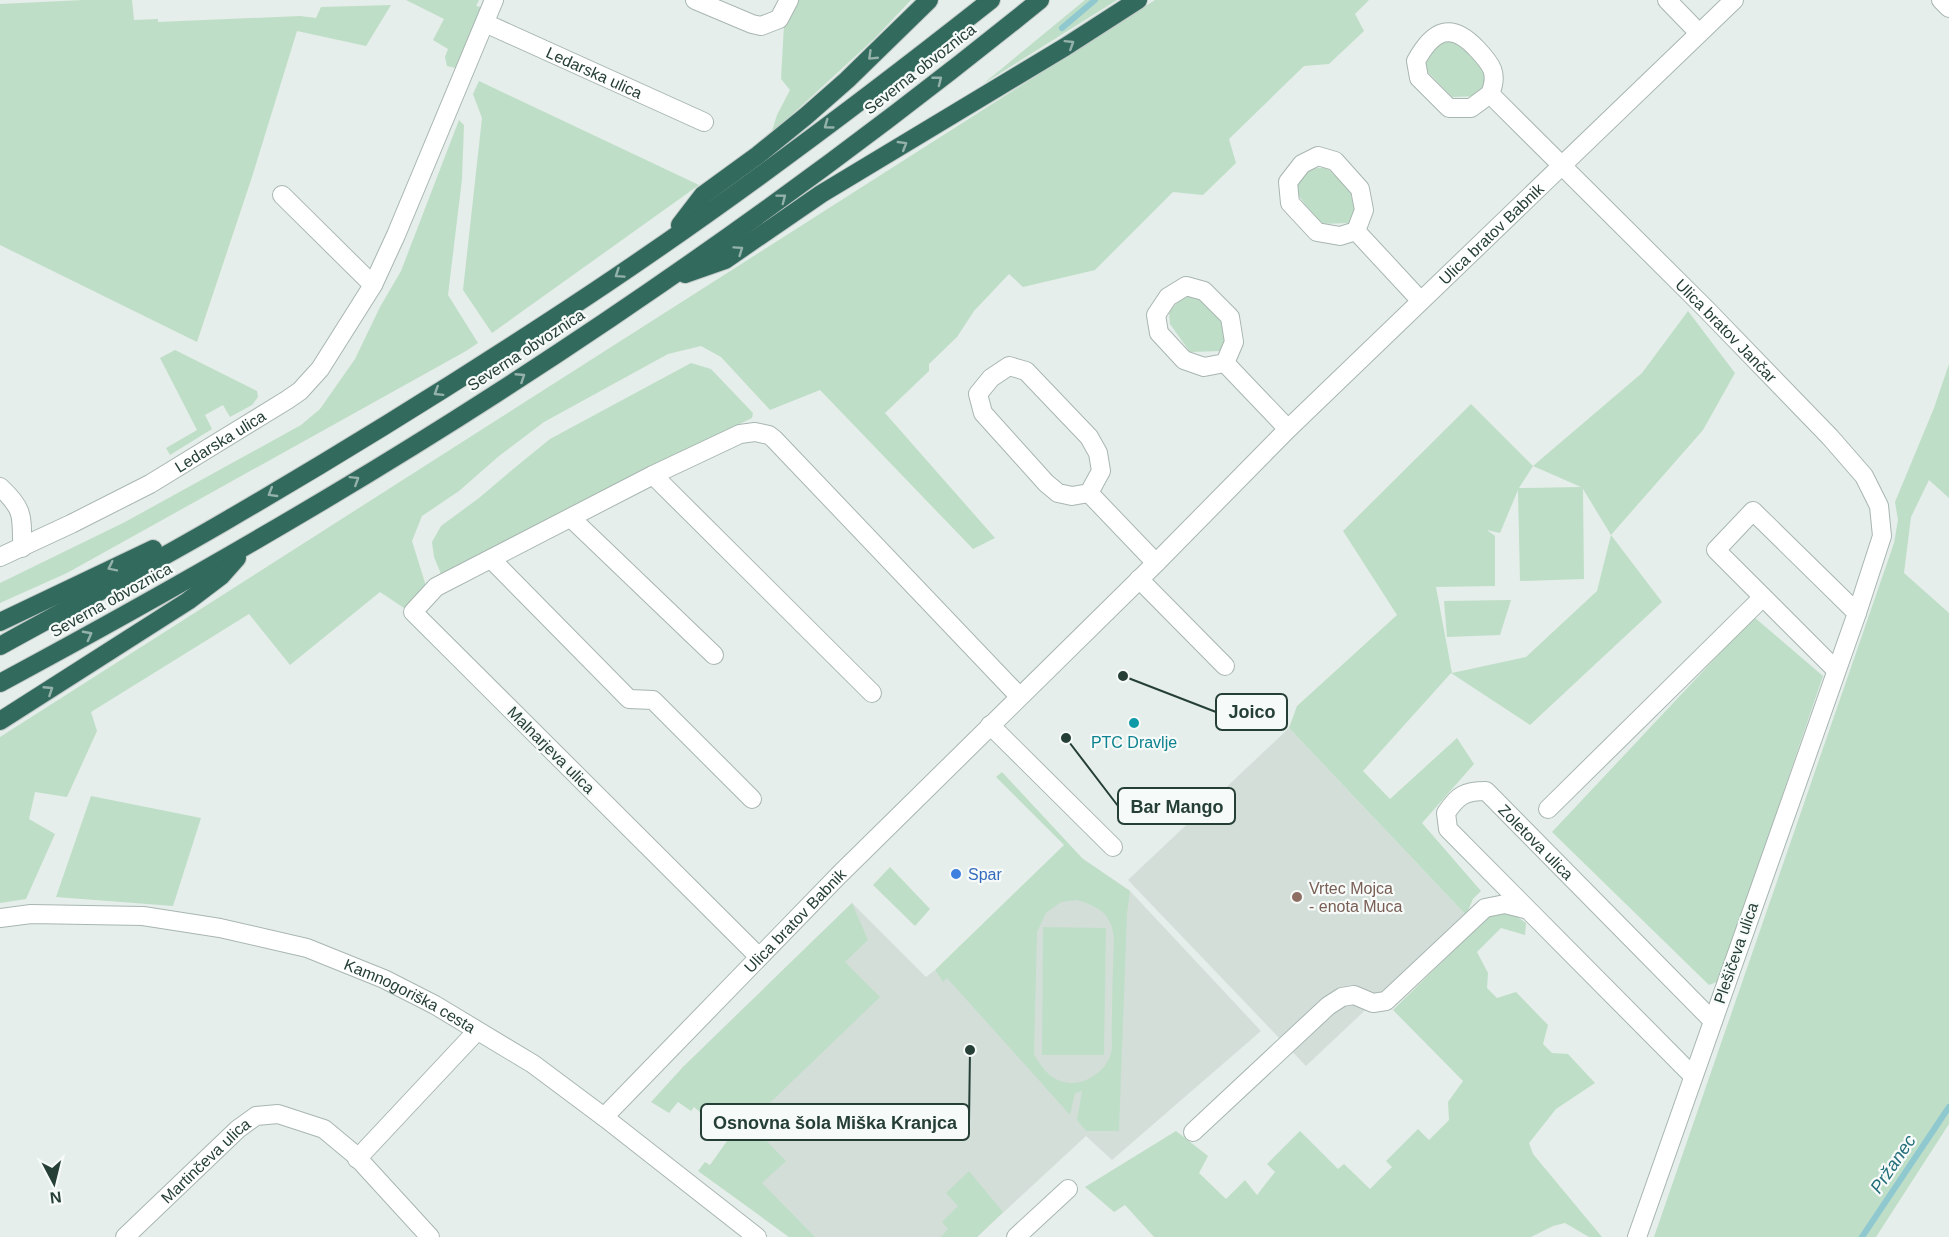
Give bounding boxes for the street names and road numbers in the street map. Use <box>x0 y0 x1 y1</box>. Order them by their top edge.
street label: Severna obvoznica <box>861 20 979 118</box>
street label: Ledarska ulica <box>544 43 645 101</box>
street label: Ulica bratov Babnik <box>1435 179 1547 288</box>
street label: Ulica bratov Jančar <box>1672 276 1781 386</box>
street label: Severna obvoznica <box>464 306 588 394</box>
street label: Ledarska ulica <box>172 407 269 475</box>
street label: Severna obvoznica <box>47 560 175 640</box>
street label: Malnarjeva ulica <box>504 703 598 797</box>
street label: Zoletova ulica <box>1495 801 1577 883</box>
street label: Ulica bratov Babnik <box>741 864 850 976</box>
street label: Plešičeva ulica <box>1711 900 1761 1006</box>
street label: Kamnogoriška cesta <box>342 955 479 1036</box>
street label: Martinčeva ulica <box>158 1115 253 1206</box>

